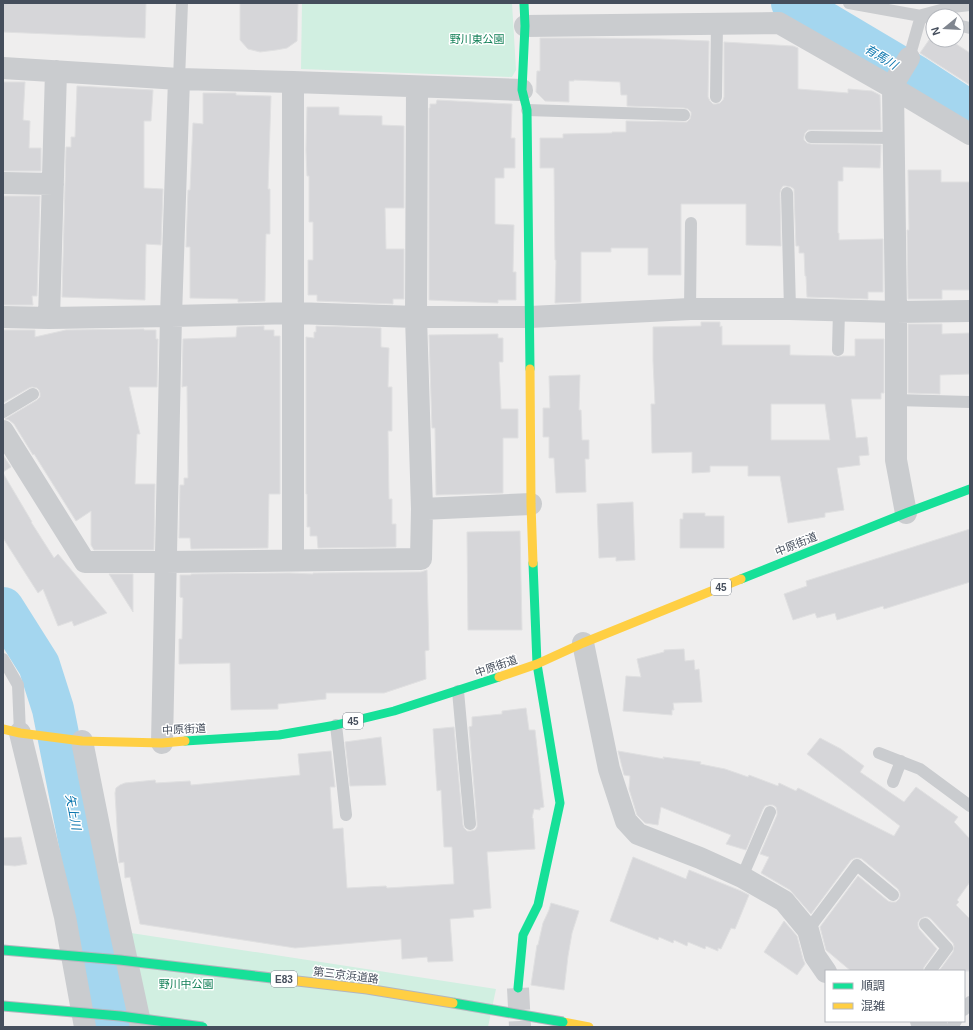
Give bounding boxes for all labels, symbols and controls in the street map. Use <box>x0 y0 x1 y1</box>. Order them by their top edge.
north arrow <box>925 8 965 48</box>
text: N <box>929 25 942 37</box>
park label: 野川東公園 <box>450 33 505 45</box>
water label: 有馬川 <box>862 42 902 73</box>
street label: 中原街道 <box>773 530 819 558</box>
road number: 45 <box>711 579 731 595</box>
street label: 中原街道 <box>473 653 519 679</box>
road number: 45 <box>343 713 363 729</box>
street label: 中原街道 <box>162 722 206 736</box>
water label: 矢上川 <box>63 793 84 833</box>
street label: 第三京浜道路 <box>313 965 379 985</box>
legend <box>825 970 965 1022</box>
road number: E83 <box>271 971 297 987</box>
park label: 野川中公園 <box>159 978 214 990</box>
text: 順調 <box>861 979 885 993</box>
text: 混雑 <box>861 999 885 1013</box>

